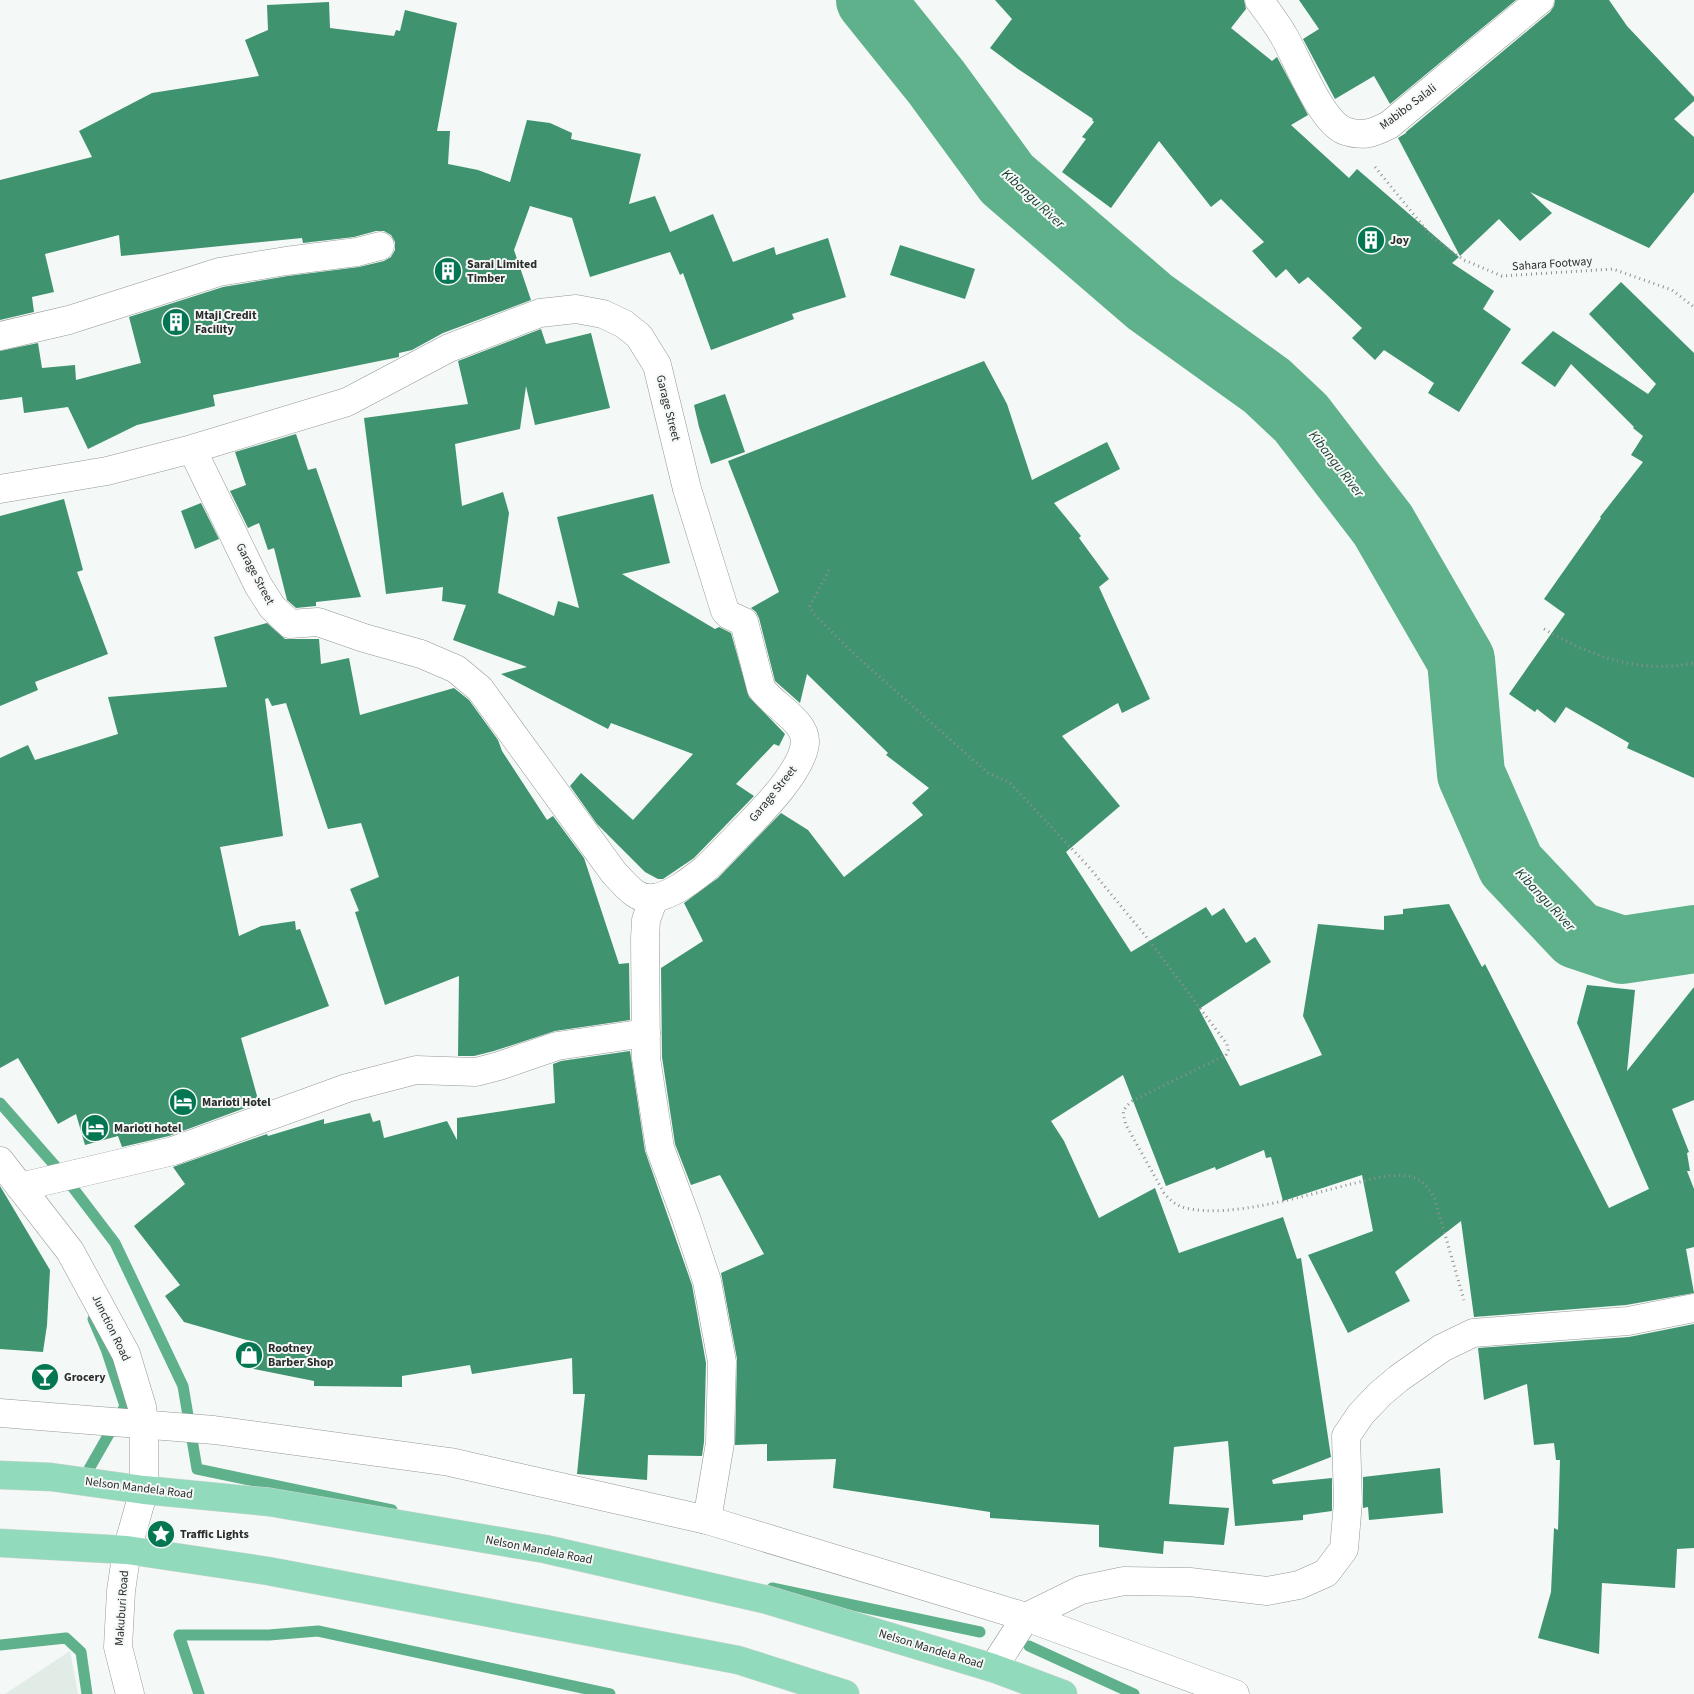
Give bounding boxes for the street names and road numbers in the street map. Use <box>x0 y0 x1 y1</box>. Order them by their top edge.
street label: Mabibo Salali <box>1376 80 1440 134</box>
street label: Sahara Footway <box>1511 253 1593 275</box>
street label: Garage Street <box>652 373 684 443</box>
street label: Garage Street <box>232 540 278 608</box>
street label: Garage Street <box>745 762 801 826</box>
street label: Junction Road <box>87 1292 135 1364</box>
street label: Nelson Mandela Road <box>84 1473 194 1503</box>
street label: Nelson Mandela Road <box>484 1531 594 1569</box>
street label: Makuburi Road <box>111 1570 133 1646</box>
street label: Nelson Mandela Road <box>877 1625 985 1673</box>

